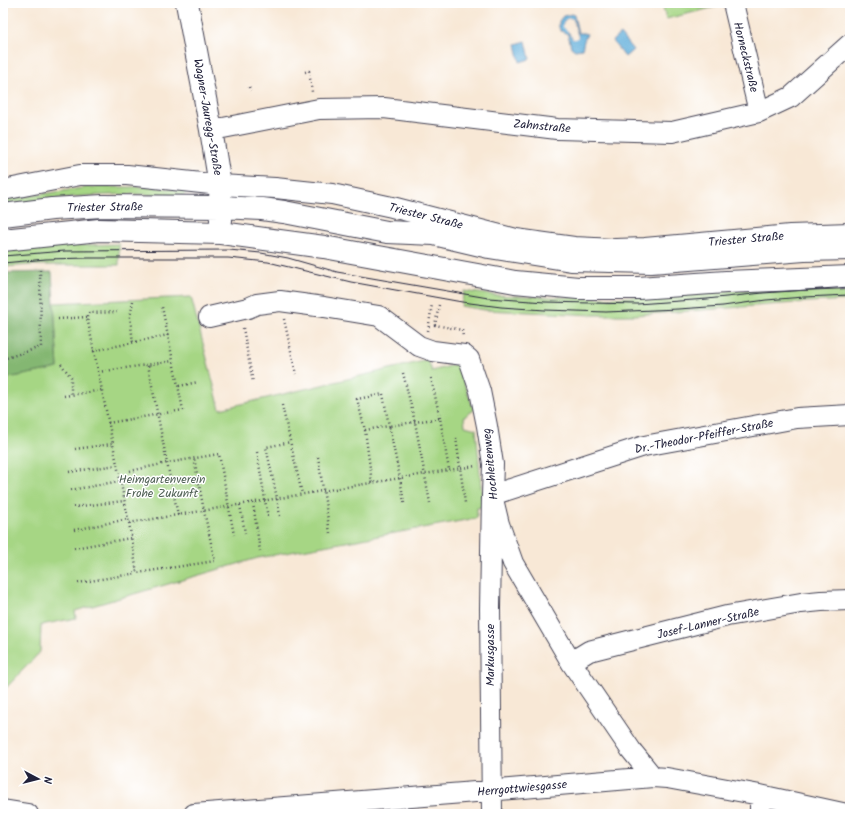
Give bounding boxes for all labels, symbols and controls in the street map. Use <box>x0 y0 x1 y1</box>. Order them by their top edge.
street label: Horneckstraße <box>728 20 764 95</box>
street label: Wagner-Jauregg-Straße <box>188 57 227 178</box>
street label: Zahnstraße <box>512 115 572 139</box>
street label: Triester Straße <box>67 197 144 218</box>
street label: Triester Straße <box>387 198 465 235</box>
street label: Triester Straße <box>708 227 785 252</box>
street label: Dr.-Theodor-Pfeiffer-Straße <box>633 414 776 459</box>
street label: Hochleitenweg <box>477 427 504 501</box>
park label: Heimgartenverein Frohe Zukunft <box>119 470 205 503</box>
street label: Josef-Lanner-Straße <box>655 602 762 644</box>
street label: Markusgasse <box>481 623 500 686</box>
north arrow <box>18 759 58 799</box>
street label: Herrgottwiesgasse <box>476 775 568 802</box>
text: N <box>38 776 56 785</box>

